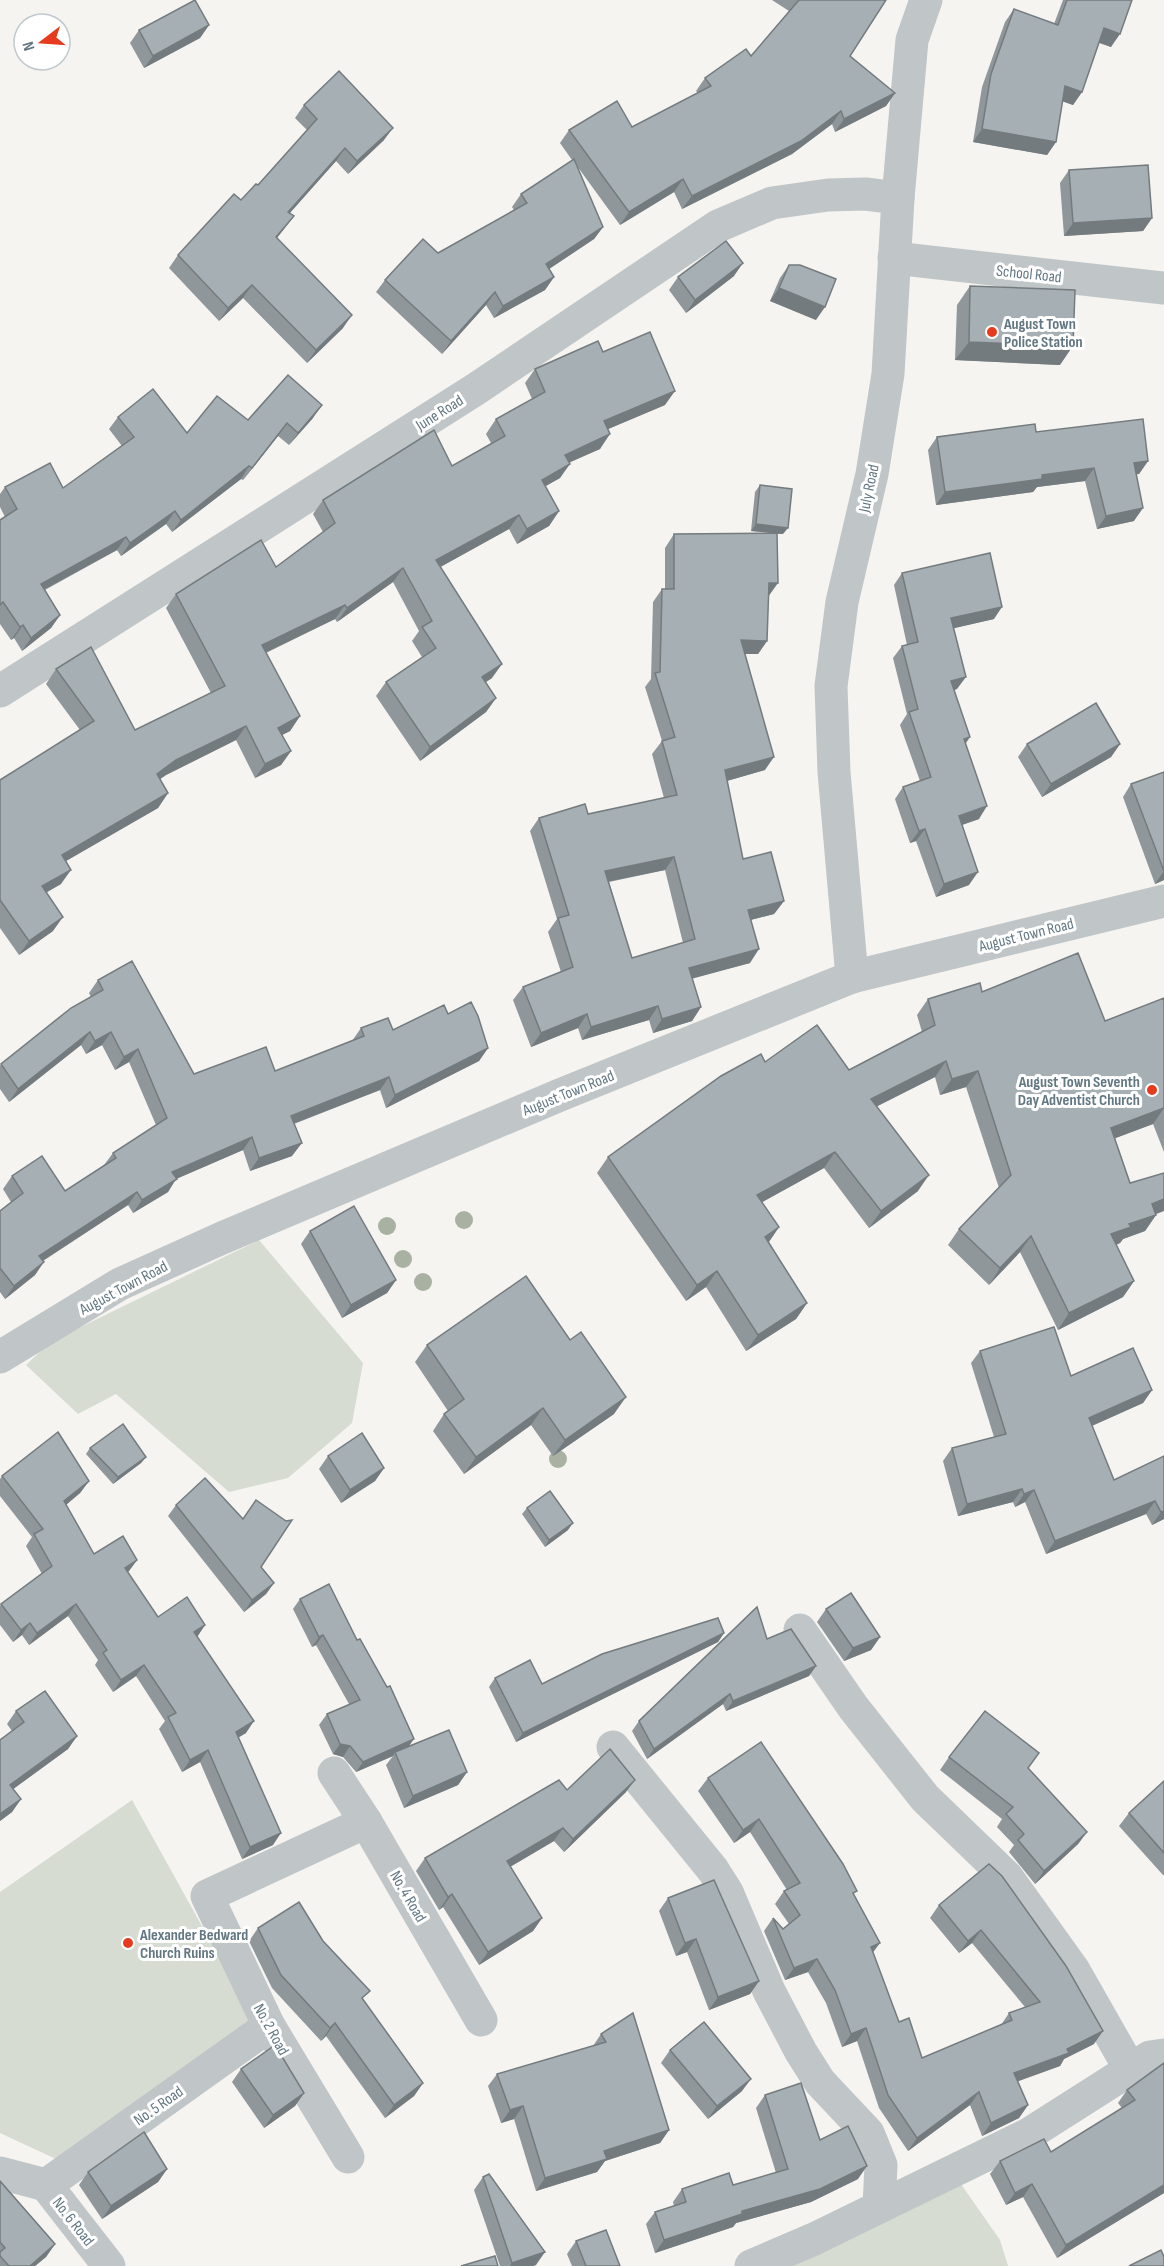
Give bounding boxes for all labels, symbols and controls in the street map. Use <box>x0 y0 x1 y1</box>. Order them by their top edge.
north arrow <box>12 12 72 72</box>
text: N <box>19 39 39 53</box>
street label: School Road <box>995 262 1062 287</box>
place label: August Town Police Station <box>1003 315 1083 352</box>
marker: August Town Police Station <box>985 325 999 339</box>
street label: June Road <box>412 391 467 436</box>
street label: July Road <box>855 463 884 515</box>
street label: August Town Road <box>976 915 1076 957</box>
street label: August Town Road <box>519 1066 617 1121</box>
place label: August Town Seventh Day Adventist Church <box>1018 1073 1140 1110</box>
marker: August Town Seventh Day Adventist Church <box>1145 1083 1159 1097</box>
street label: August Town Road <box>76 1257 171 1320</box>
street label: No. 4 Road <box>385 1868 430 1926</box>
place label: Alexander Bedward Church Ruins <box>139 1926 248 1963</box>
marker: Alexander Bedward Church Ruins <box>121 1936 135 1950</box>
street label: No. 2 Road <box>249 2001 293 2059</box>
street label: No. 5 Road <box>131 2082 187 2130</box>
street label: No. 6 Road <box>48 2194 98 2250</box>

